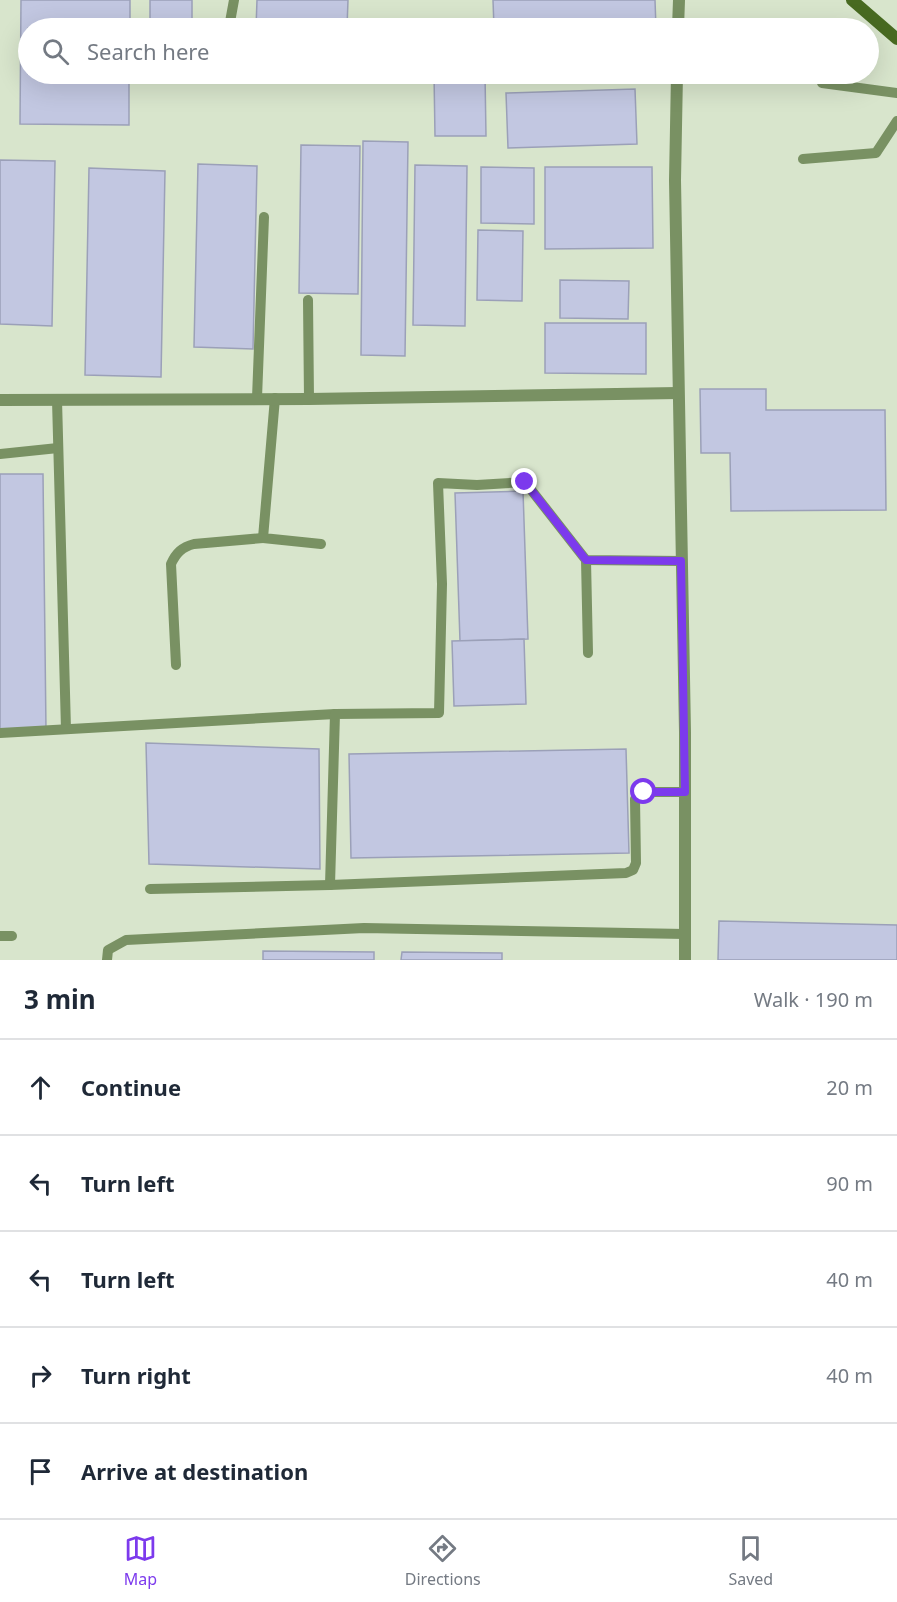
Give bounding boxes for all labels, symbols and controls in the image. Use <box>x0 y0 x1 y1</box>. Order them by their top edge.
search box <box>18 18 879 84</box>
icon: search <box>39 35 72 68</box>
text: Search here <box>87 36 209 66</box>
route end <box>511 468 537 494</box>
route start <box>630 778 656 804</box>
text: 3 min <box>24 981 96 1017</box>
text: Walk · 190 m <box>754 986 873 1013</box>
icon: ahead <box>24 1071 57 1104</box>
text: Continue <box>81 1072 181 1102</box>
text: 20 m <box>826 1074 873 1101</box>
icon: left <box>24 1167 57 1200</box>
text: Turn left <box>81 1168 175 1198</box>
text: 90 m <box>826 1170 873 1197</box>
icon: left <box>24 1263 57 1296</box>
text: Turn left <box>81 1264 175 1294</box>
text: 40 m <box>826 1266 873 1293</box>
icon: right <box>24 1359 57 1392</box>
text: Turn right <box>81 1360 191 1390</box>
text: 40 m <box>826 1362 873 1389</box>
icon: arrive <box>24 1455 57 1488</box>
text: Arrive at destination <box>81 1456 308 1486</box>
tab: Map <box>124 1532 157 1590</box>
tab: Directions <box>405 1532 481 1590</box>
tab: Saved <box>728 1532 773 1590</box>

